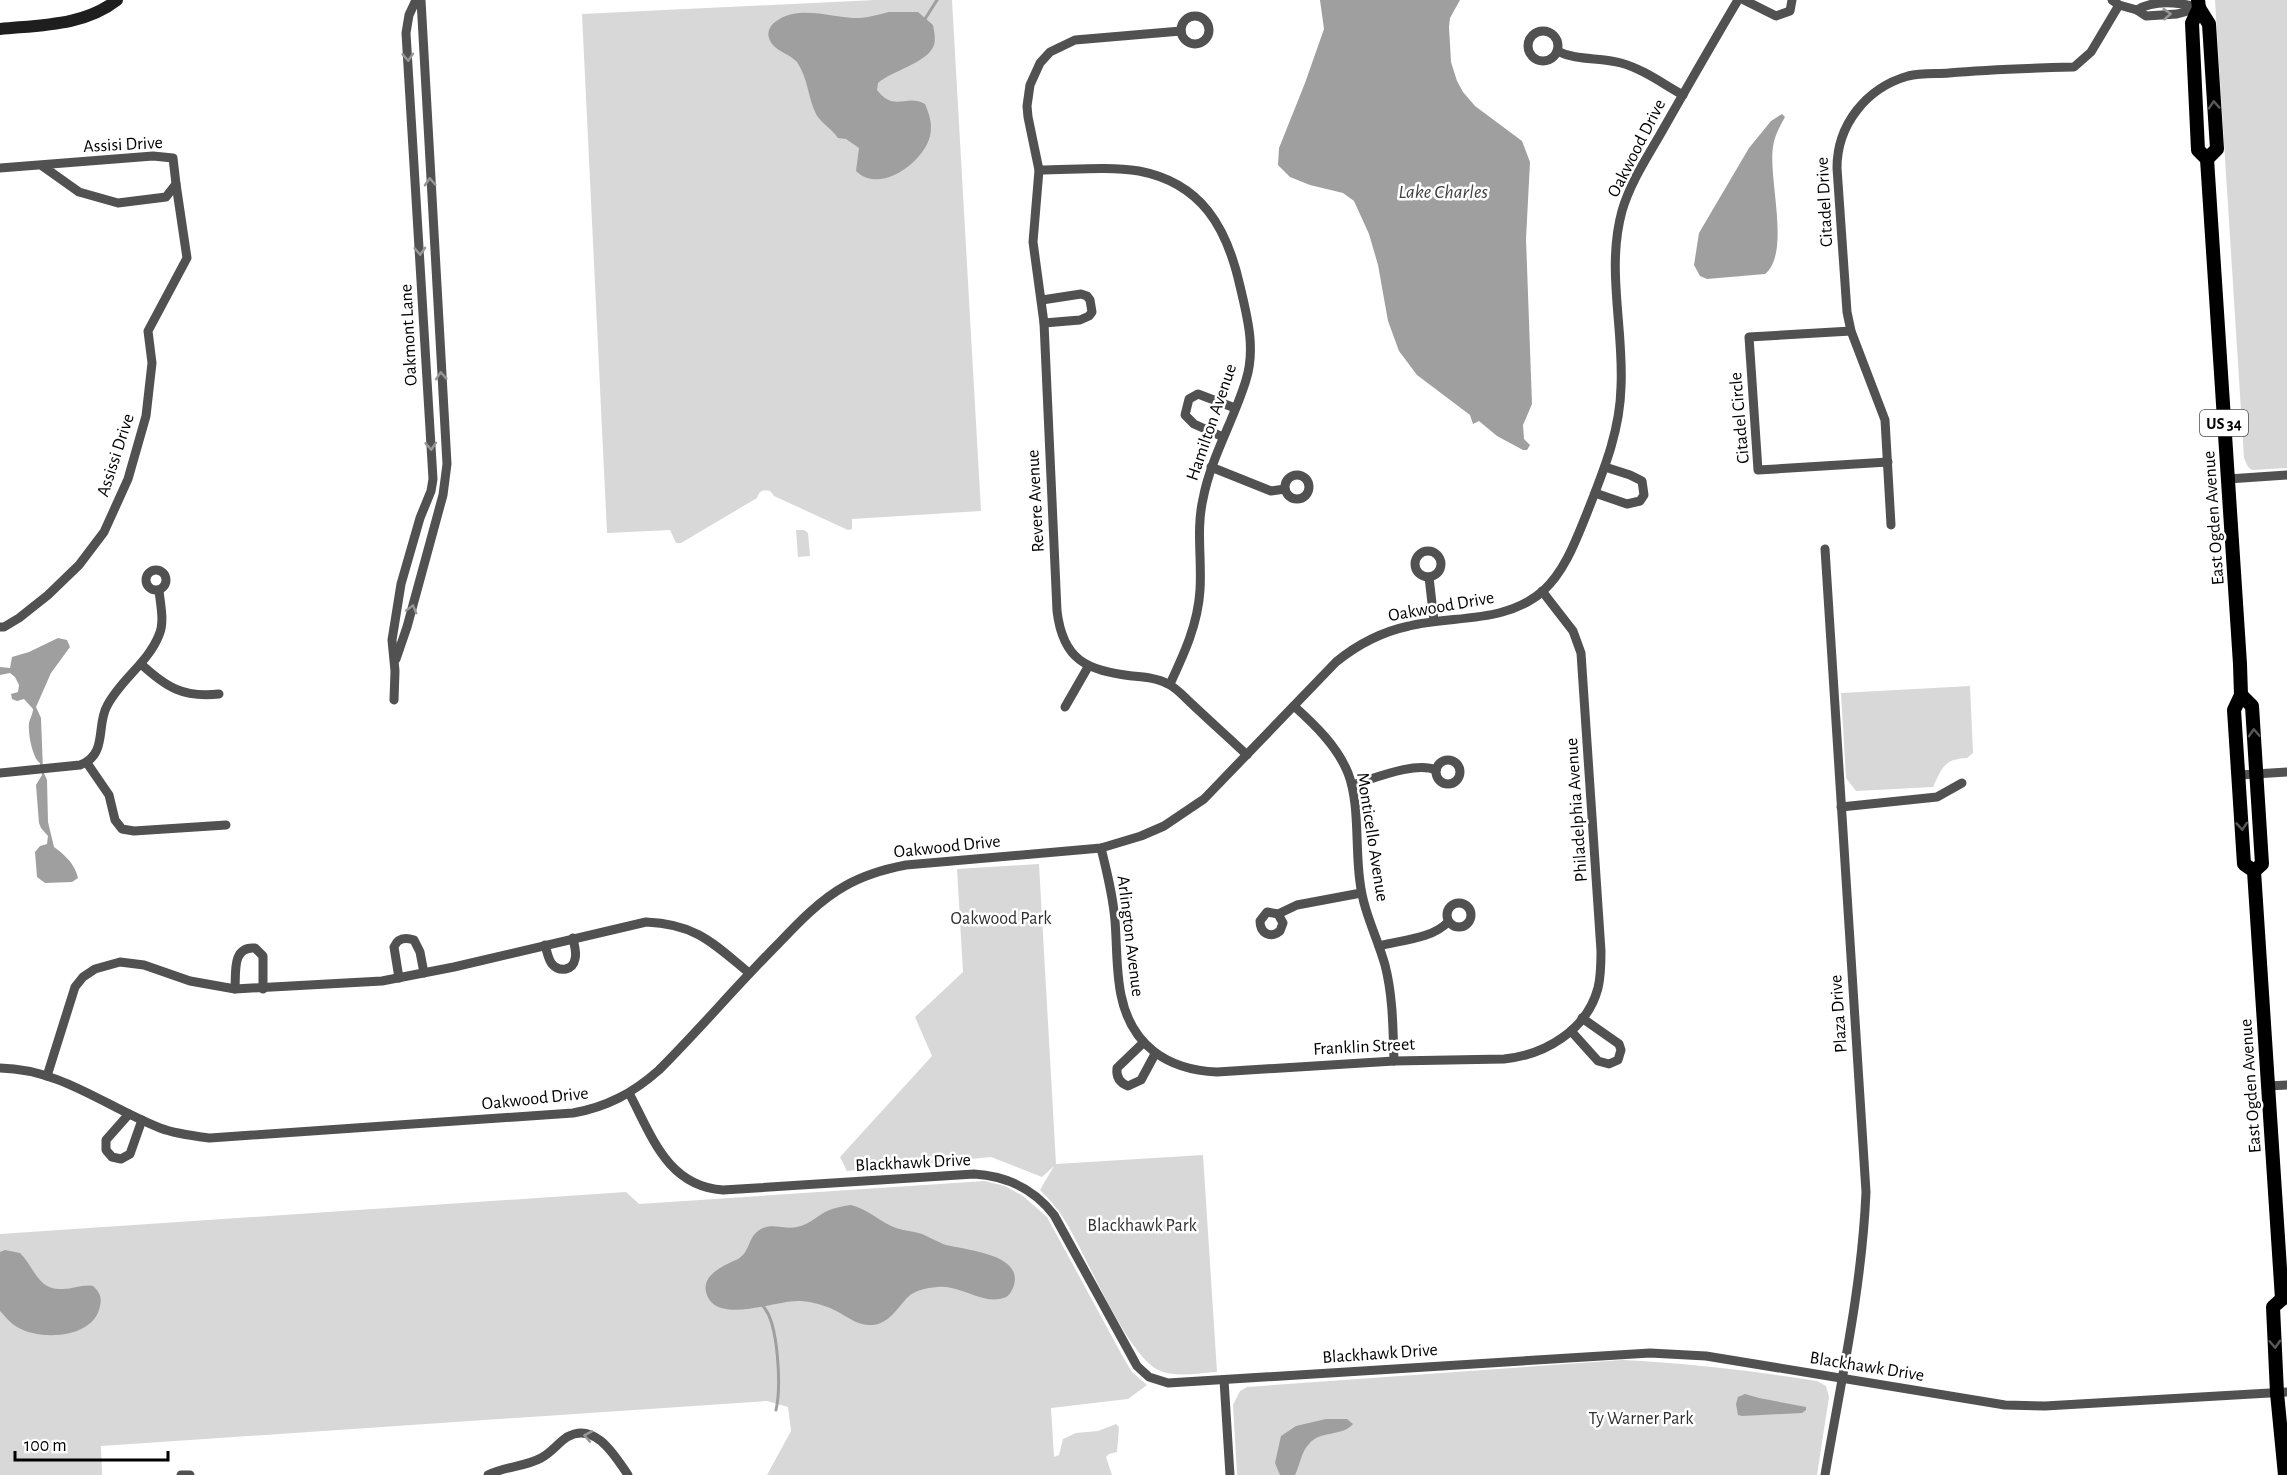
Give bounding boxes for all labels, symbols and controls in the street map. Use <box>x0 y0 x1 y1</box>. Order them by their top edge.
one-way arrow <box>2163 8 2172 21</box>
one-way arrow <box>401 52 414 61</box>
street label: Oakwood Drive <box>1605 97 1669 200</box>
one-way arrow <box>2207 100 2220 109</box>
street label: Assisi Drive <box>83 134 163 156</box>
street label: Citadel Drive <box>1814 156 1836 247</box>
one-way arrow <box>423 177 436 186</box>
water label: Lake Charles <box>1398 182 1488 202</box>
one-way arrow <box>414 247 427 256</box>
street label: Oakmont Lane <box>397 283 421 386</box>
street label: Hamilton Avenue <box>1184 362 1240 483</box>
street label: Citadel Circle <box>1727 371 1753 465</box>
one-way arrow <box>435 372 448 381</box>
road number: US 34 <box>2200 410 2248 436</box>
street label: Assissi Drive <box>94 412 138 499</box>
one-way arrow <box>425 441 438 450</box>
street label: Revere Avenue <box>1024 449 1048 553</box>
street label: East Ogden Avenue <box>2200 450 2228 586</box>
street label: Oakwood Drive <box>1387 589 1496 625</box>
one-way arrow <box>405 604 417 615</box>
one-way arrow <box>2247 728 2260 737</box>
street label: Philadelphia Avenue <box>1563 737 1591 883</box>
street label: Monticello Avenue <box>1353 771 1391 903</box>
one-way arrow <box>2235 821 2248 830</box>
street label: Oakwood Drive <box>893 832 1001 862</box>
street label: Arlington Avenue <box>1114 875 1146 998</box>
park label: Oakwood Park <box>951 910 1052 928</box>
street label: Plaza Drive <box>1827 974 1851 1054</box>
street label: East Ogden Avenue <box>2237 1018 2265 1154</box>
street label: Franklin Street <box>1313 1035 1416 1059</box>
street label: Oakwood Drive <box>481 1084 589 1114</box>
street label: Blackhawk Drive <box>855 1151 971 1175</box>
park label: Blackhawk Park <box>1087 1217 1197 1235</box>
one-way arrow <box>2268 1339 2281 1348</box>
street label: Blackhawk Drive <box>1322 1341 1438 1367</box>
street label: Blackhawk Drive <box>1808 1349 1925 1385</box>
park label: Ty Warner Park <box>1589 1410 1694 1428</box>
scale bar <box>15 1424 168 1462</box>
one-way arrow <box>583 1431 592 1443</box>
text: 100 m <box>24 1437 67 1455</box>

